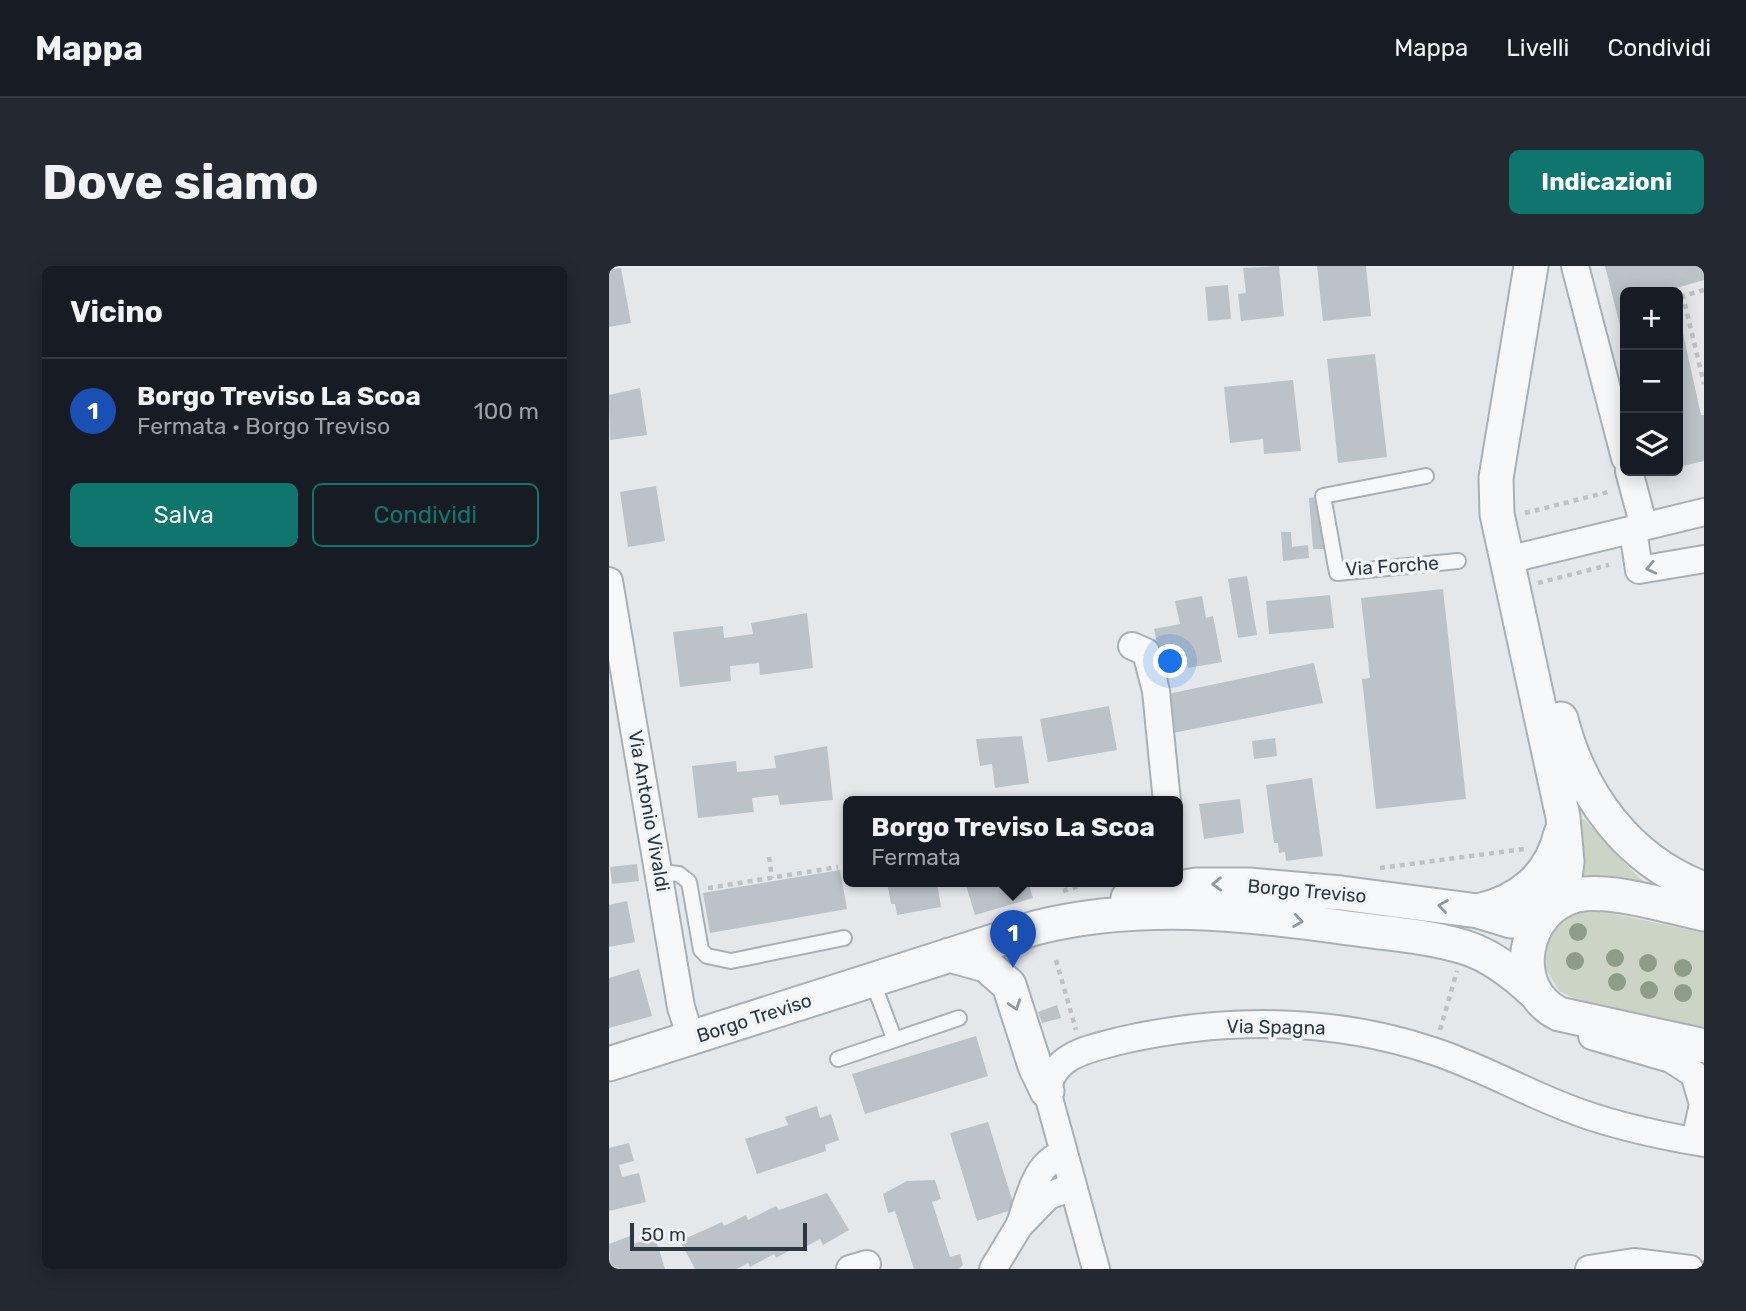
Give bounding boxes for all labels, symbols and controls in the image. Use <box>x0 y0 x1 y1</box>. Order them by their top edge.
text: Mappa <box>35 29 143 68</box>
text: Mappa <box>1394 34 1468 62</box>
text: Livelli <box>1506 34 1569 62</box>
text: Condividi <box>1607 34 1711 62</box>
button: Indicazioni <box>1509 150 1704 214</box>
text: Dove siamo <box>42 153 319 211</box>
map controls <box>1620 287 1683 476</box>
button: + <box>1620 287 1683 350</box>
text: Vicino <box>70 294 163 330</box>
button: − <box>1620 350 1683 413</box>
text: Borgo Treviso La Scoa <box>137 381 421 412</box>
text: 1 <box>87 397 99 425</box>
text: 100 m <box>474 397 539 425</box>
text: Fermata · Borgo Treviso <box>137 412 390 440</box>
button: layers <box>1620 413 1683 476</box>
button: Salva <box>70 483 298 547</box>
button: Condividi <box>312 483 539 547</box>
street label: Via Forche <box>1344 551 1440 581</box>
one-way arrow <box>1645 559 1657 574</box>
your location <box>1153 644 1187 678</box>
street label: Via Antonio Vivaldi <box>623 729 675 893</box>
popup <box>843 796 1183 887</box>
text: Borgo Treviso La Scoa <box>871 812 1155 843</box>
text: Fermata <box>871 843 961 871</box>
street label: Borgo Treviso <box>1246 874 1368 908</box>
one-way arrow <box>1211 877 1222 892</box>
one-way arrow <box>1437 899 1449 914</box>
pin: 1 <box>990 910 1036 968</box>
one-way arrow <box>1292 913 1304 928</box>
street label: Borgo Treviso <box>694 989 814 1047</box>
one-way arrow <box>1007 998 1021 1011</box>
street label: Via Spagna <box>1226 1015 1326 1039</box>
scale bar <box>630 1220 807 1252</box>
text: 50 m <box>641 1223 686 1246</box>

